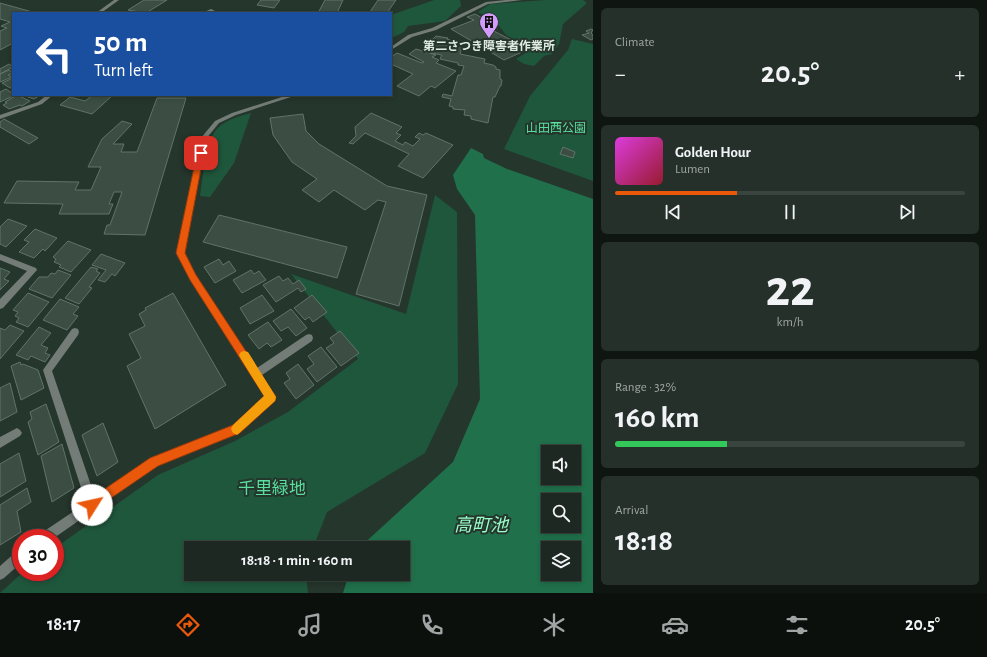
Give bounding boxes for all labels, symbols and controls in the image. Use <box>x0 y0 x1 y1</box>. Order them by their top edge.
building icon: 第二さつき障害者作業所 <box>478 11 500 39</box>
icon: left <box>28 28 80 80</box>
text: 50 m <box>94 29 148 57</box>
text: Climate <box>615 36 654 49</box>
place label: 第二さつき障害者作業所 <box>423 39 555 52</box>
text: 20.5° <box>761 58 819 88</box>
text: Turn left <box>94 62 153 80</box>
text: − <box>615 63 626 85</box>
text: + <box>954 63 965 85</box>
park label: 山田西公園 <box>526 122 586 134</box>
pin <box>184 136 218 170</box>
icon: arrive <box>190 142 212 164</box>
text: Golden Hour <box>675 145 751 160</box>
text: Lumen <box>675 163 710 176</box>
icon: previous <box>662 201 684 223</box>
icon: pause <box>779 201 801 223</box>
icon: next <box>896 201 918 223</box>
text: 22 <box>766 263 814 315</box>
text: km/h <box>777 316 803 329</box>
text: Range · 32% <box>615 381 676 394</box>
text: 160 km <box>615 403 700 433</box>
map controls <box>541 445 581 581</box>
button: sound <box>541 445 581 485</box>
park label: 千里緑地 <box>238 479 306 497</box>
position arrow <box>71 484 113 526</box>
button: search <box>541 493 581 533</box>
text: Arrival <box>615 504 648 517</box>
water label: 高町池 <box>454 515 510 535</box>
text: 18:18 <box>615 526 673 556</box>
speed limit sign: 30 <box>12 529 64 581</box>
button: layers <box>541 541 581 581</box>
text: 18:18 · 1 min · 160 m <box>241 553 353 568</box>
icon: directions <box>174 611 202 639</box>
icon: music <box>296 611 324 639</box>
icon: phone <box>418 611 446 639</box>
icon: climate <box>540 611 568 639</box>
icon: car <box>661 611 689 639</box>
icon: filters <box>783 611 811 639</box>
text: 18:17 <box>47 616 81 634</box>
text: 20.5° <box>905 616 940 634</box>

